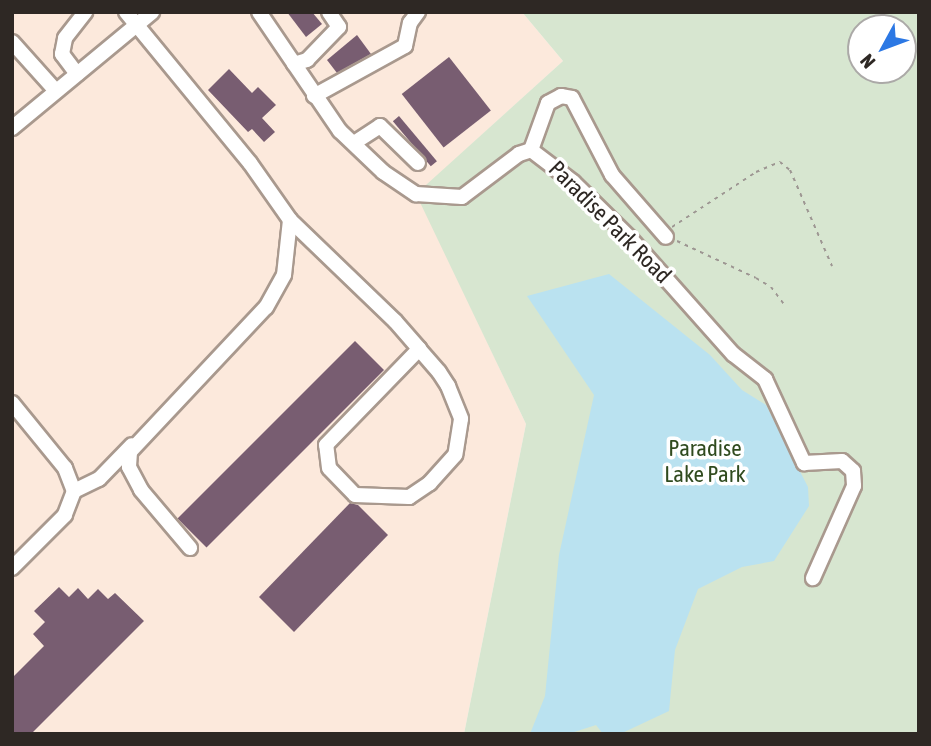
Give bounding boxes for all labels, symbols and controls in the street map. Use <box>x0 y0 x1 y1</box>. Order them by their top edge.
north arrow <box>847 14 917 84</box>
text: N <box>856 50 880 73</box>
street label: Paradise Park Road <box>543 155 677 289</box>
park label: Paradise Lake Park <box>664 434 746 488</box>

